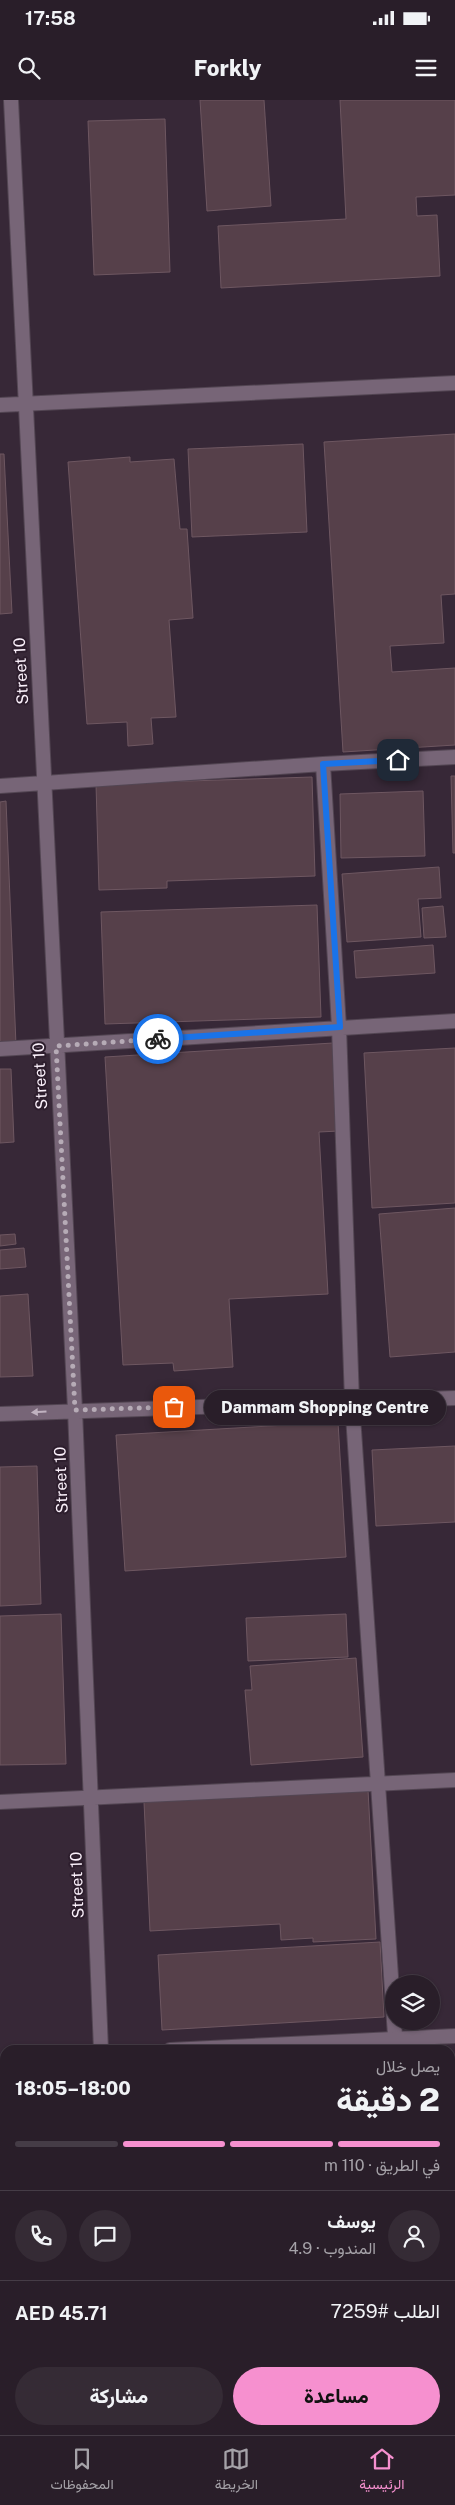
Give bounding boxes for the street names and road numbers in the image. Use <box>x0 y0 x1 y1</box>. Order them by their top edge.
street label: Street 10 <box>10 637 32 705</box>
street label: Street 10 <box>29 1042 51 1110</box>
street label: Street 10 <box>50 1446 72 1514</box>
street label: Street 10 <box>66 1851 88 1919</box>

